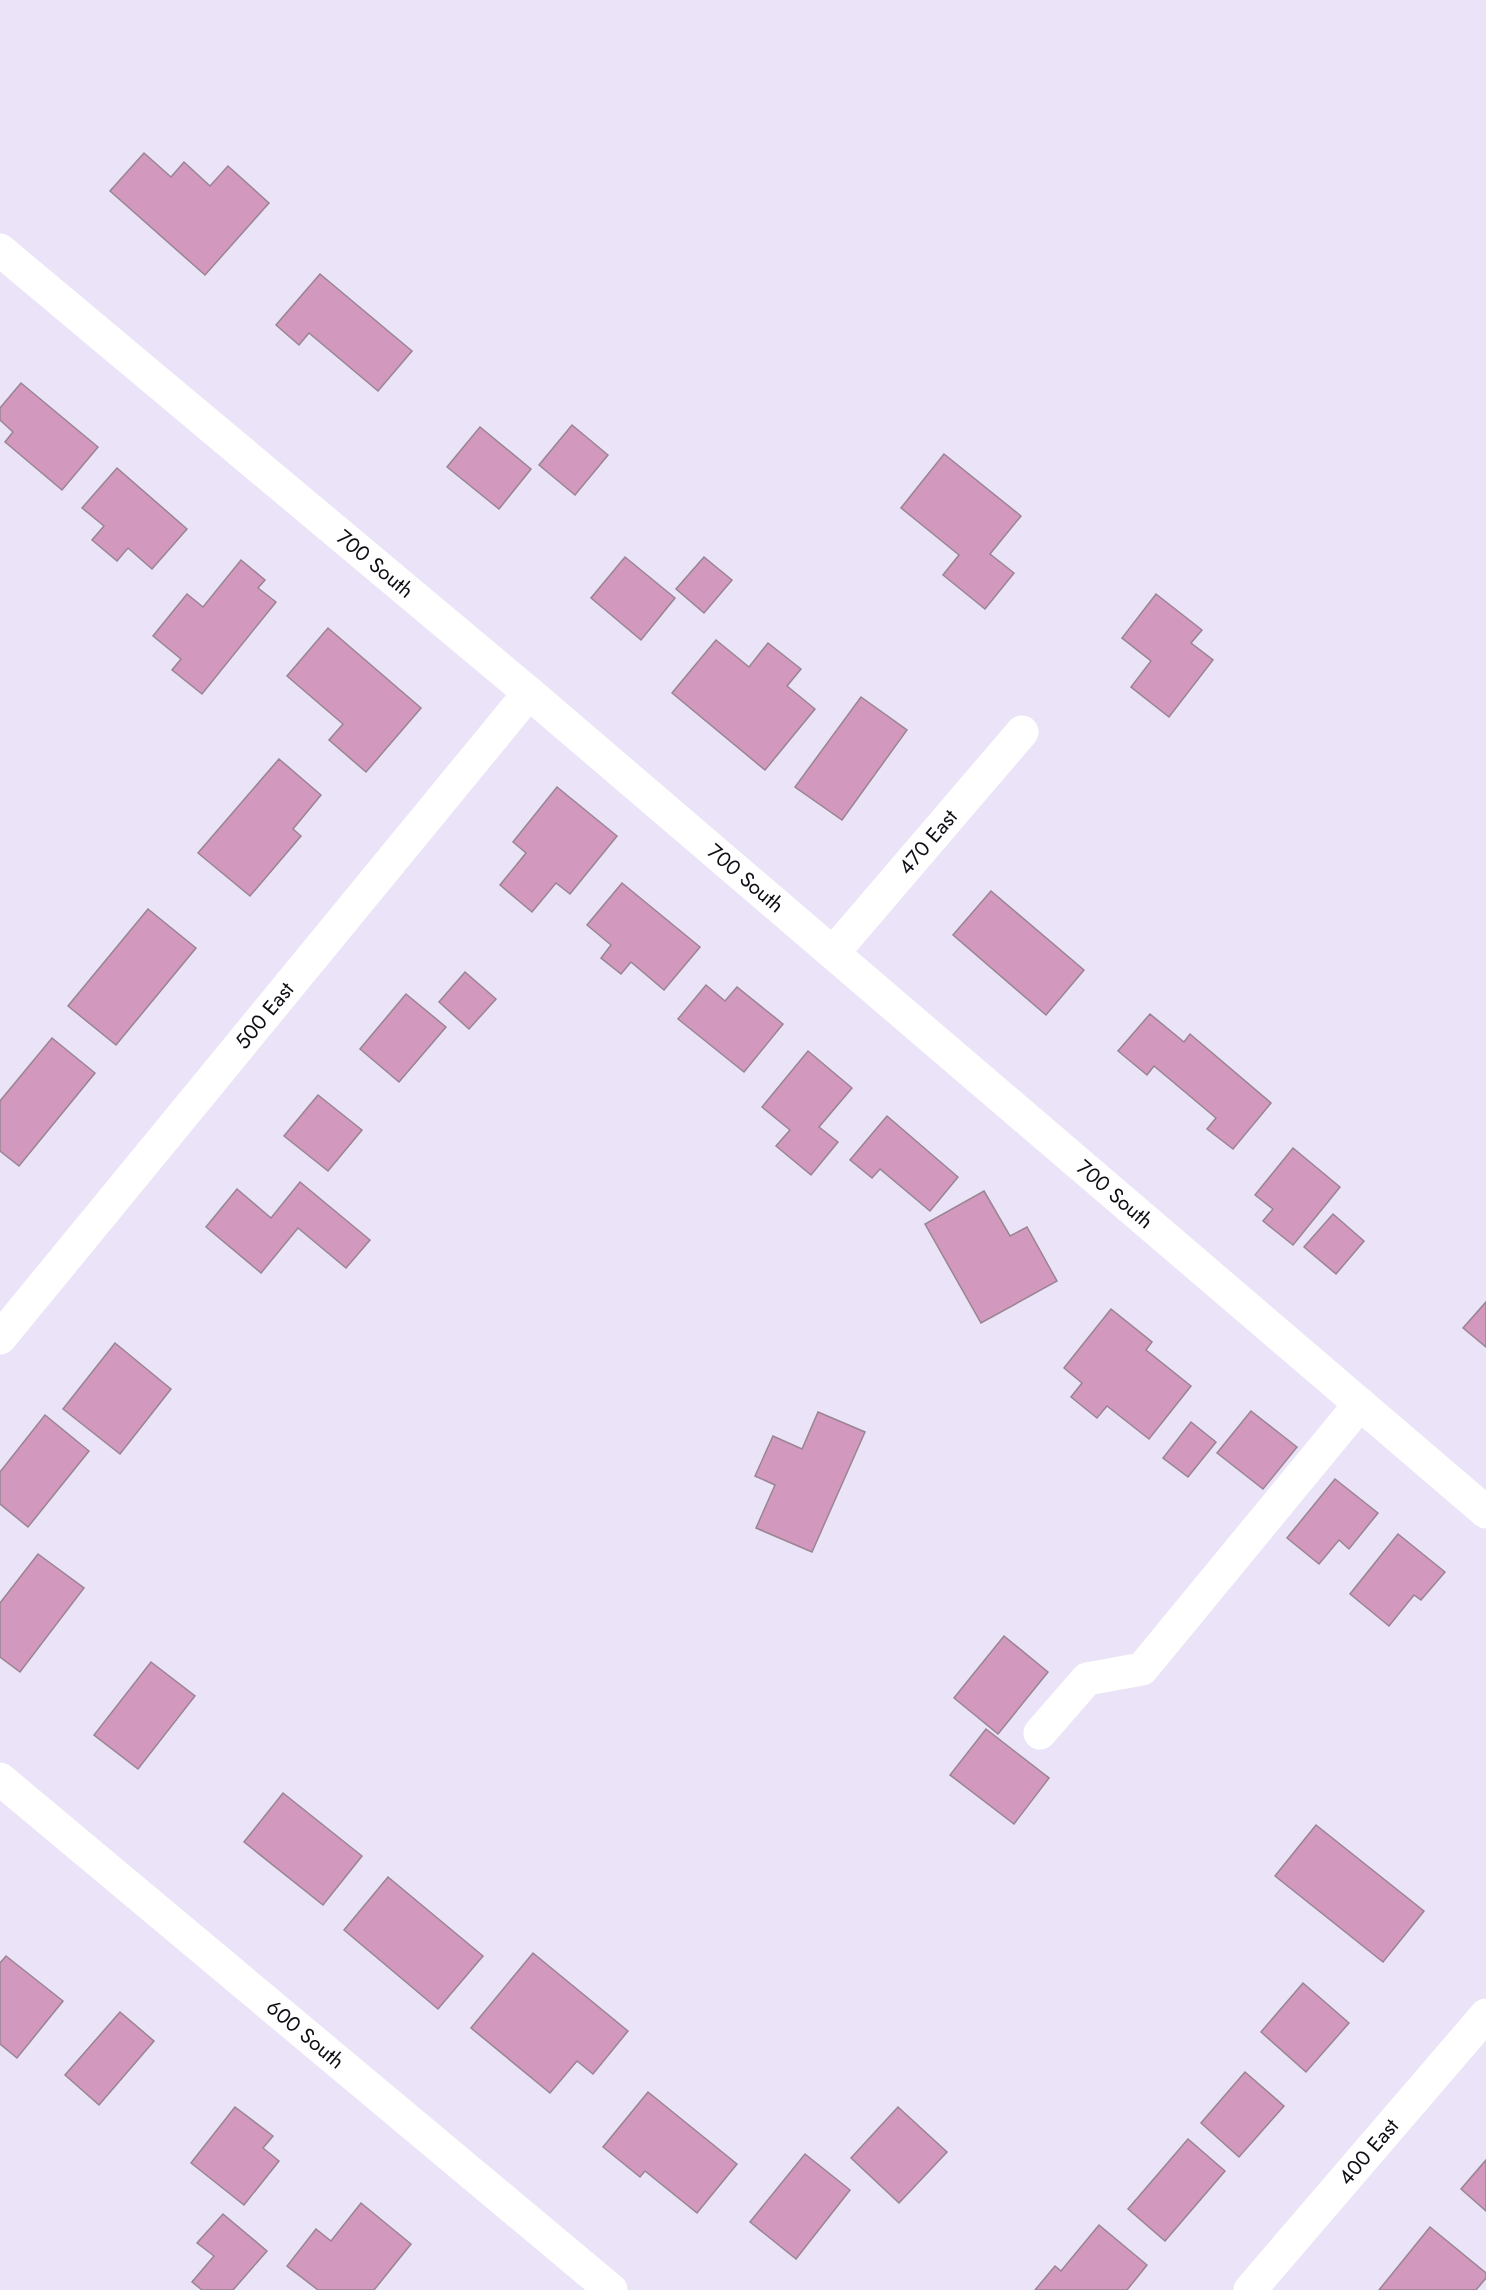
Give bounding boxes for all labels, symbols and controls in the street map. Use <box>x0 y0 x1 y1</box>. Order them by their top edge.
street label: 700 South <box>330 523 420 605</box>
street label: 470 East <box>891 803 964 881</box>
street label: 700 South <box>701 837 790 920</box>
street label: 500 East <box>228 976 301 1055</box>
street label: 700 South <box>1070 1153 1160 1236</box>
street label: 600 South <box>260 1993 351 2076</box>
street label: 400 East <box>1331 2112 1406 2192</box>

